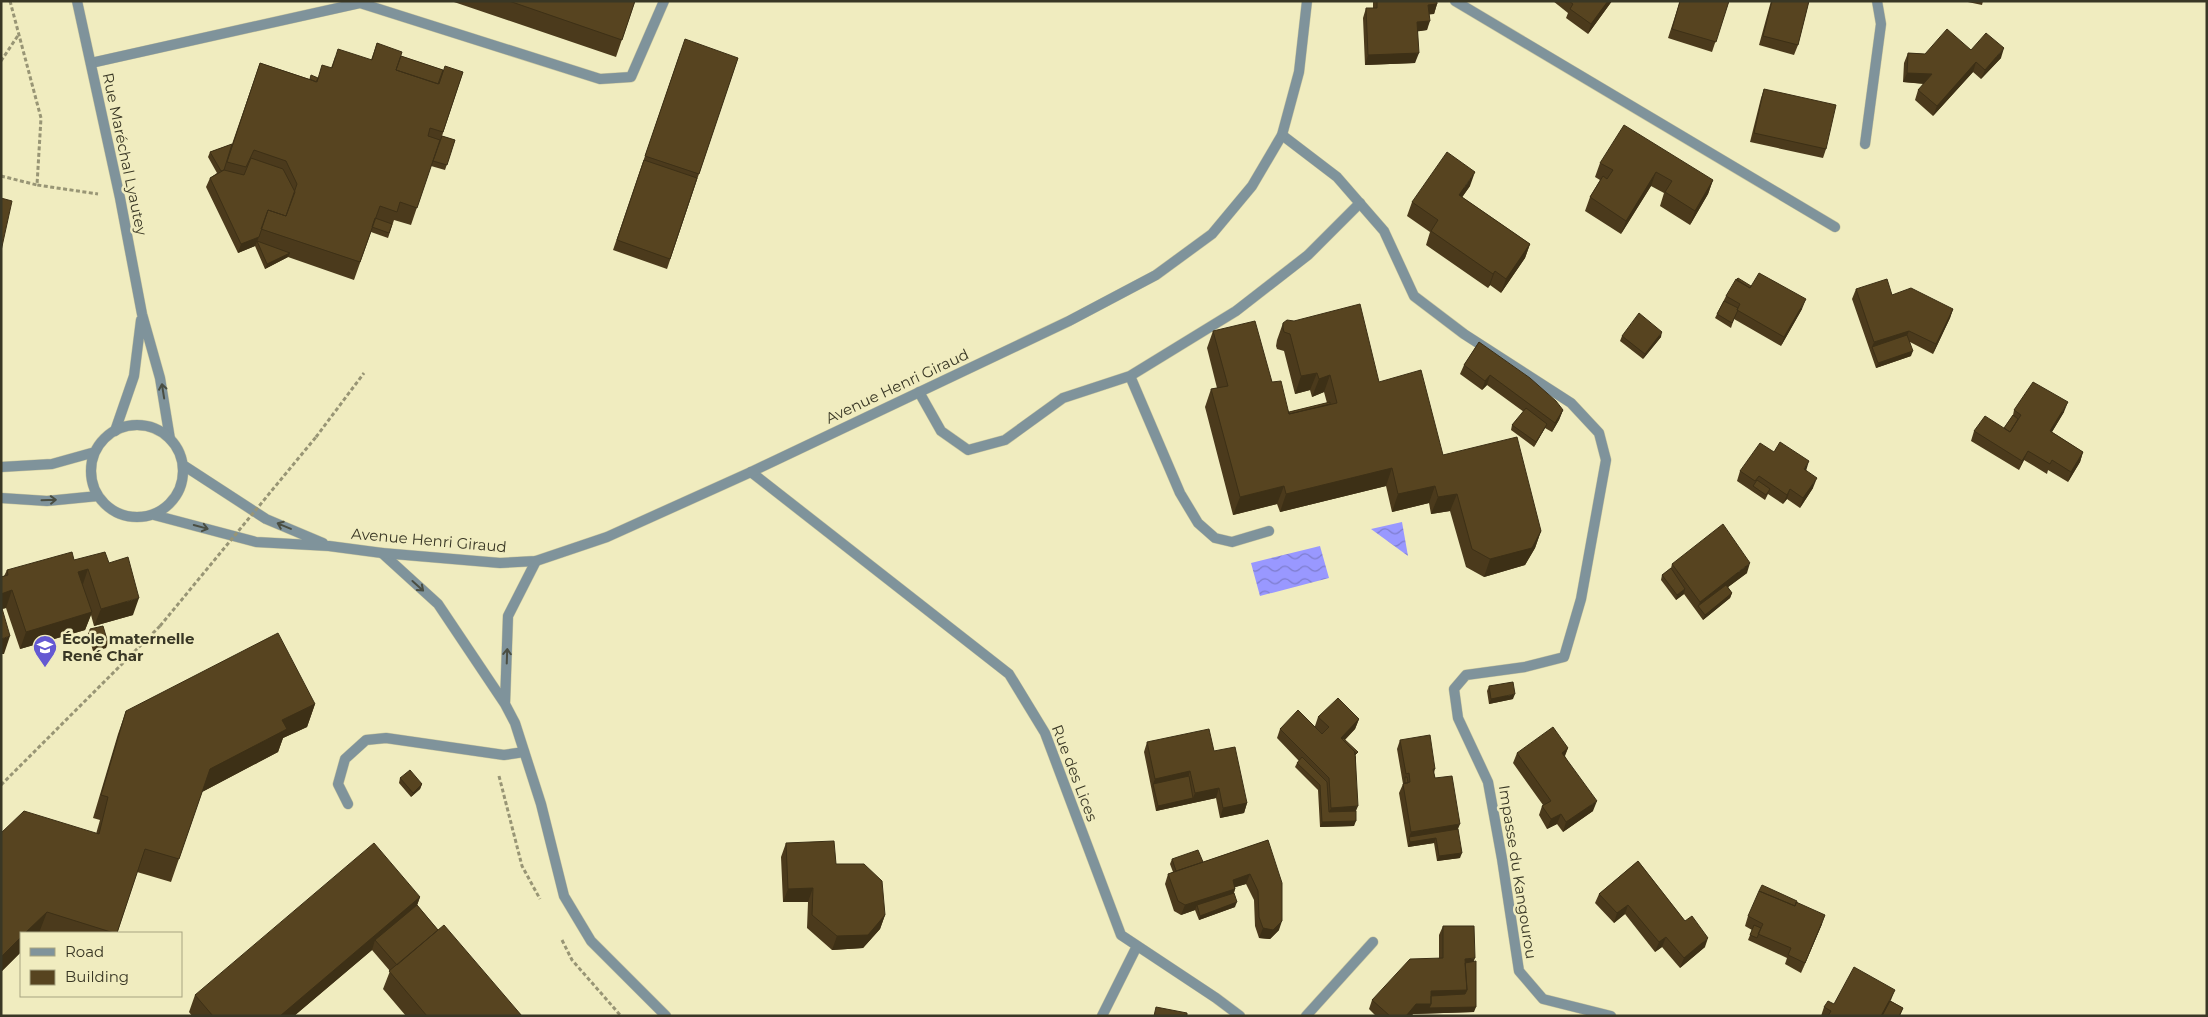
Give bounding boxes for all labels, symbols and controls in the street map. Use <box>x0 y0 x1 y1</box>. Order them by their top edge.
street label: Rue Maréchal Lyautey <box>98 71 152 238</box>
street label: Avenue Henri Giraud <box>822 344 972 428</box>
one-way arrow <box>157 383 167 399</box>
one-way arrow <box>41 495 57 505</box>
one-way arrow <box>277 521 292 531</box>
one-way arrow <box>192 523 208 533</box>
street label: Avenue Henri Giraud <box>350 524 508 556</box>
one-way arrow <box>411 580 424 591</box>
place label: École maternelle René Char <box>62 629 194 665</box>
school or university icon: École maternelle René Char <box>32 634 58 668</box>
one-way arrow <box>502 648 511 664</box>
street label: Rue des Lices <box>1048 722 1102 824</box>
street label: Impasse du Kangourou <box>1495 784 1541 960</box>
legend <box>20 932 182 997</box>
text: Road <box>65 942 104 961</box>
text: Building <box>65 967 129 986</box>

